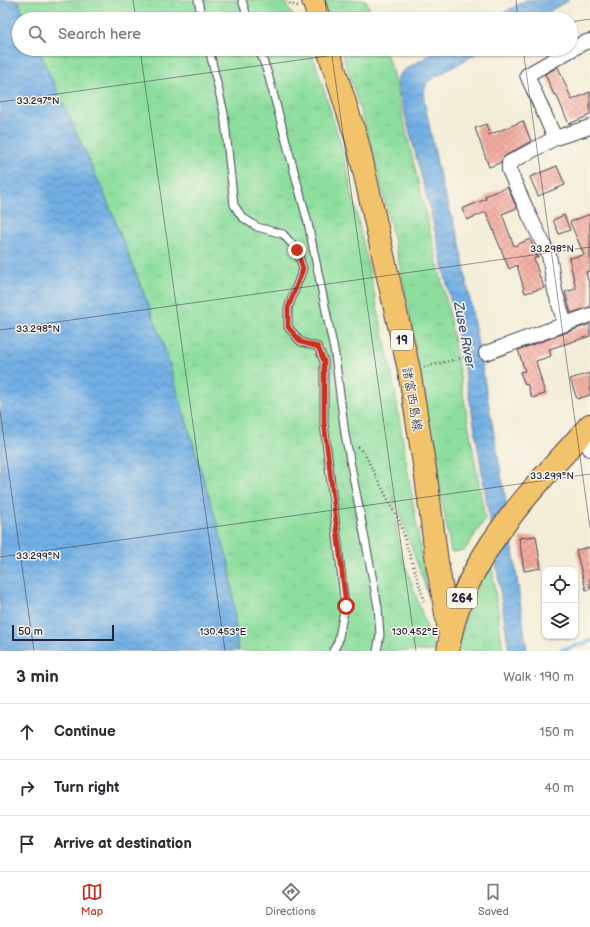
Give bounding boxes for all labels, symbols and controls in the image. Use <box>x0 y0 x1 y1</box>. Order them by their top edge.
search box <box>12 12 578 56</box>
icon: search <box>26 23 48 45</box>
text: Search here <box>58 25 141 44</box>
text: 33.297°N <box>17 95 59 107</box>
route end <box>288 241 306 259</box>
text: 33.298°N <box>530 243 574 255</box>
water label: Zuse River <box>450 299 479 371</box>
text: 33.298°N <box>16 323 60 335</box>
road number: 19 <box>391 330 413 350</box>
street label: 諸富西島線 <box>398 366 426 434</box>
text: 33.299°N <box>530 470 574 482</box>
text: 33.299°N <box>16 550 60 562</box>
map controls <box>542 567 578 639</box>
button: locate <box>542 567 578 603</box>
road number: 264 <box>447 588 477 608</box>
route start <box>337 597 355 615</box>
button: layers <box>542 603 578 639</box>
scale bar <box>12 623 114 642</box>
text: 50 m <box>18 625 43 638</box>
text: 130.453°E <box>200 626 247 638</box>
text: 130.452°E <box>392 626 439 638</box>
text: 3 min <box>16 667 59 687</box>
text: Walk · 190 m <box>503 669 574 685</box>
icon: ahead <box>16 721 38 743</box>
text: Continue <box>54 722 116 741</box>
text: 150 m <box>540 724 574 740</box>
icon: right <box>16 777 38 799</box>
text: Turn right <box>54 778 119 797</box>
text: 40 m <box>544 780 574 796</box>
icon: arrive <box>16 833 38 855</box>
text: Arrive at destination <box>54 834 192 853</box>
tab: Map <box>81 881 103 918</box>
tab: Directions <box>265 881 316 918</box>
tab: Saved <box>478 881 509 918</box>

